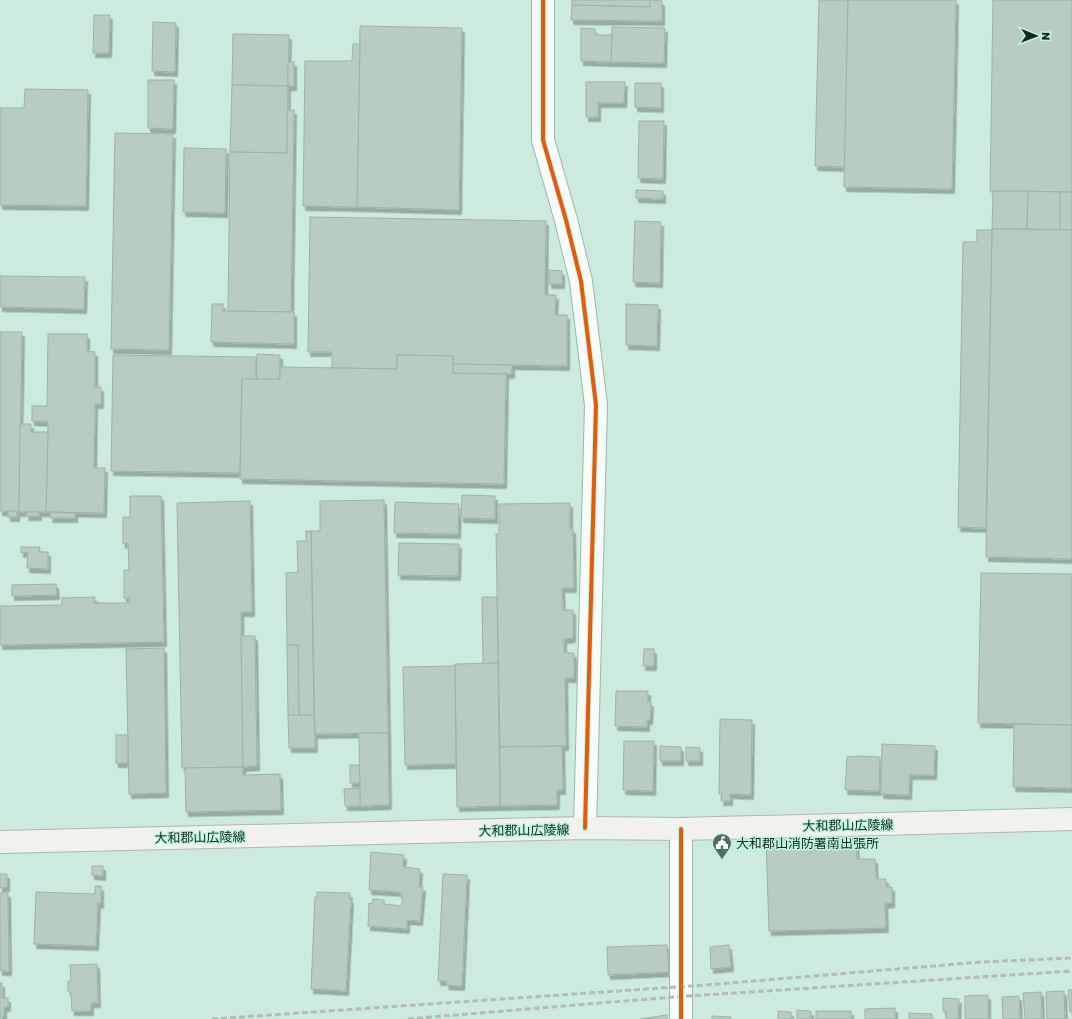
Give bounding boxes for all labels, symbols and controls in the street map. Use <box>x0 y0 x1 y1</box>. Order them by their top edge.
north arrow <box>1016 16 1056 56</box>
text: N <box>1040 32 1053 40</box>
street label: 大和郡山広陵線 <box>802 816 894 834</box>
street label: 大和郡山広陵線 <box>478 821 570 839</box>
street label: 大和郡山広陵線 <box>154 828 246 846</box>
public building icon: 大和郡山消防署南出張所 <box>711 832 733 860</box>
place label: 大和郡山消防署南出張所 <box>736 835 879 851</box>

